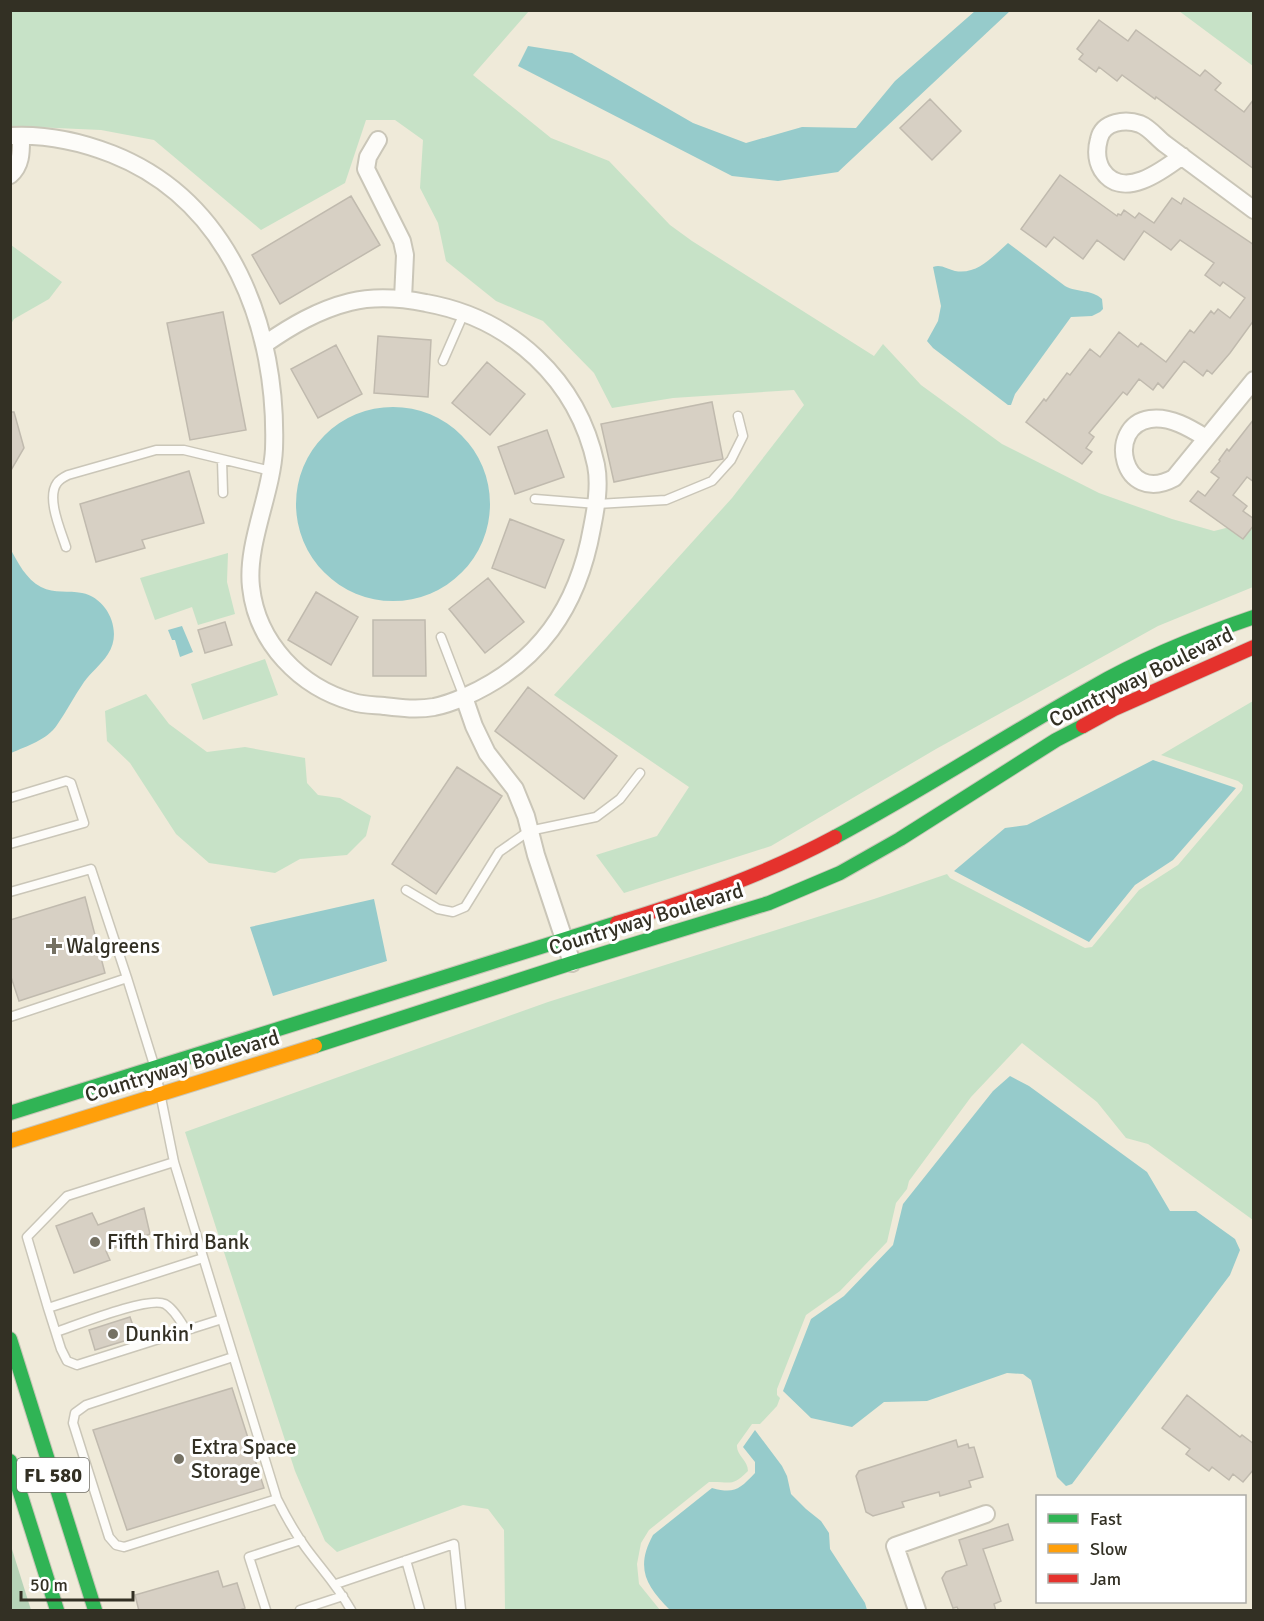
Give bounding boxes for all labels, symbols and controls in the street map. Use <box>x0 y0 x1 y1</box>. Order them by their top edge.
street label: Countryway Boulevard <box>1045 621 1237 733</box>
street label: Countryway Boulevard <box>546 877 746 961</box>
place label: Walgreens <box>66 933 160 959</box>
marker: Walgreens <box>47 939 61 953</box>
street label: Countryway Boulevard <box>82 1024 282 1108</box>
place label: Fifth Third Bank <box>107 1229 250 1255</box>
marker: Fifth Third Bank <box>88 1235 102 1249</box>
place label: Dunkin' <box>125 1321 193 1347</box>
marker: Dunkin' <box>106 1327 120 1341</box>
place label: Extra Space Storage <box>191 1434 296 1484</box>
marker: Extra Space Storage <box>172 1452 186 1466</box>
road number: FL 580 <box>17 1458 89 1492</box>
legend <box>1036 1495 1246 1603</box>
text: Fast <box>1090 1508 1122 1530</box>
text: Slow <box>1090 1538 1127 1560</box>
scale bar <box>21 1564 134 1602</box>
text: Jam <box>1090 1568 1121 1590</box>
text: 50 m <box>30 1574 68 1596</box>

